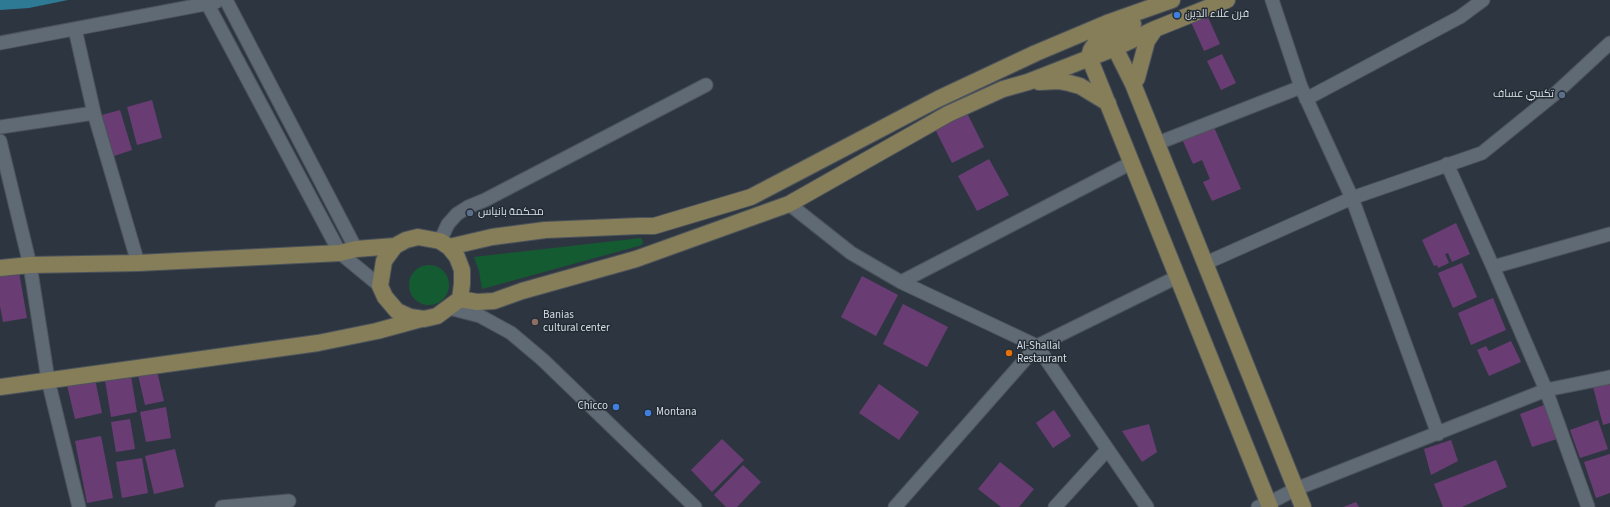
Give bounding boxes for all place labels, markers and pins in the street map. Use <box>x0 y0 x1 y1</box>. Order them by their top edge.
place label: فرن علاء الدين <box>1185 8 1249 22</box>
marker: فرن علاء الدين <box>1172 10 1182 20</box>
place label: تكسي عساف <box>1493 88 1554 102</box>
marker: تكسي عساف <box>1557 90 1567 100</box>
place label: محكمة بانياس <box>478 206 544 220</box>
marker: محكمة بانياس <box>465 208 475 218</box>
place label: Banias cultural center <box>543 309 610 335</box>
marker: Banias cultural center <box>530 317 540 327</box>
place label: Al-Shallal Restaurant <box>1017 340 1067 366</box>
marker: Al-Shallal Restaurant <box>1004 348 1014 358</box>
place label: Chicco <box>578 400 608 414</box>
marker: Chicco <box>611 402 621 412</box>
place label: Montana <box>656 406 697 420</box>
marker: Montana <box>643 408 653 418</box>

